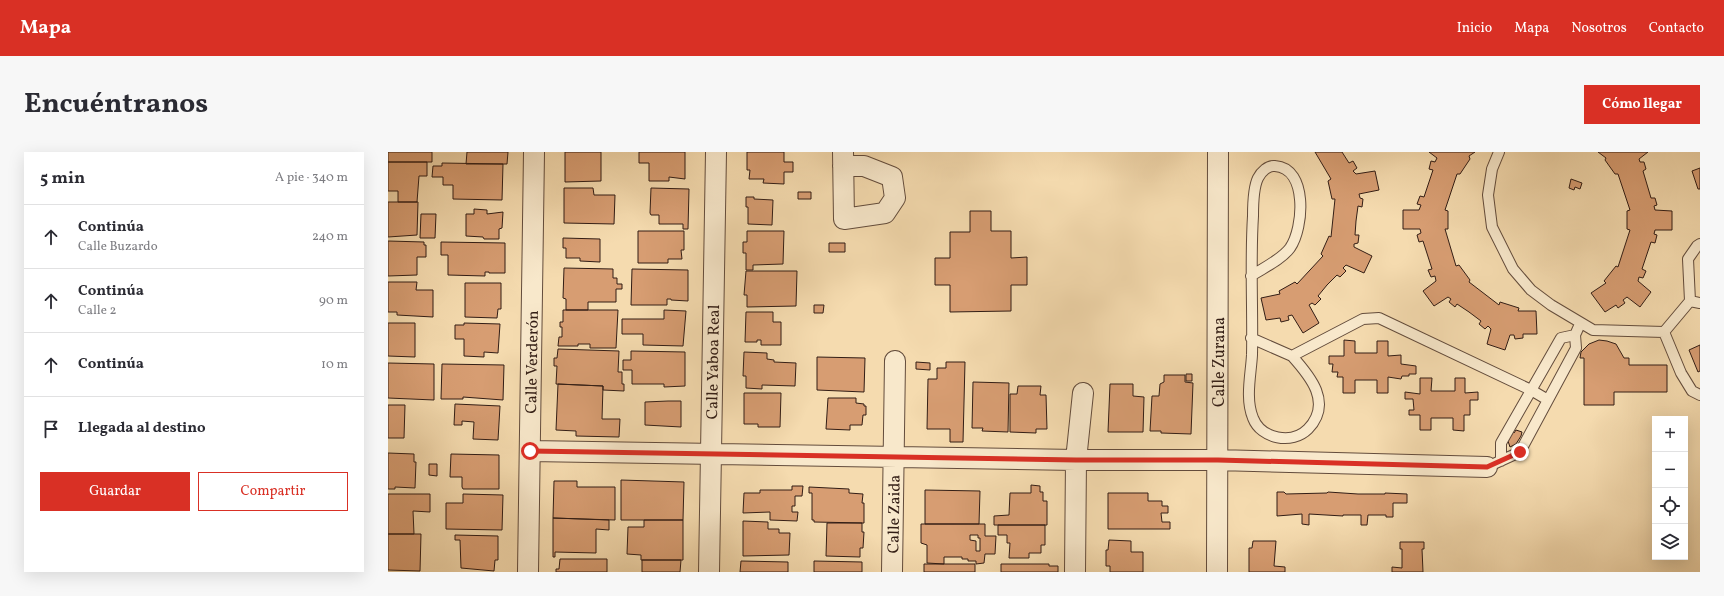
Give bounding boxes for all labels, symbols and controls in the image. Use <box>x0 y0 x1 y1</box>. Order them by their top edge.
text: Mapa <box>20 15 71 41</box>
text: Inicio <box>1457 19 1492 38</box>
text: Mapa <box>1514 19 1549 38</box>
text: Nosotros <box>1571 19 1627 38</box>
text: Contacto <box>1649 19 1704 38</box>
text: Encuéntranos <box>24 85 208 124</box>
button: Cómo llegar <box>1584 85 1700 124</box>
text: 5 min <box>40 167 85 190</box>
text: A pie · 340 m <box>275 169 348 187</box>
text: Continúa <box>78 217 144 238</box>
icon: ahead <box>40 226 62 248</box>
text: 240 m <box>312 228 348 246</box>
text: Calle Buzardo <box>78 238 158 256</box>
text: Continúa <box>78 281 144 302</box>
icon: ahead <box>40 290 62 312</box>
text: 90 m <box>319 292 348 310</box>
text: Calle 2 <box>78 302 116 320</box>
street label: Calle Yaboa Real <box>702 304 726 420</box>
street label: Calle Verderón <box>521 310 545 414</box>
street label: Calle Zurana <box>1209 317 1231 407</box>
icon: ahead <box>40 354 62 376</box>
text: Continúa <box>78 354 144 375</box>
text: 10 m <box>321 356 348 374</box>
map controls <box>1652 416 1688 560</box>
button: + <box>1652 416 1688 452</box>
icon: arrive <box>40 418 62 440</box>
text: Llegada al destino <box>78 418 206 439</box>
route start <box>521 442 539 460</box>
route end <box>1511 443 1529 461</box>
button: − <box>1652 452 1688 488</box>
button: Guardar <box>40 472 190 511</box>
button: Compartir <box>198 472 348 511</box>
street label: Calle Zaida <box>883 474 907 554</box>
button: locate <box>1652 488 1688 524</box>
button: layers <box>1652 524 1688 560</box>

